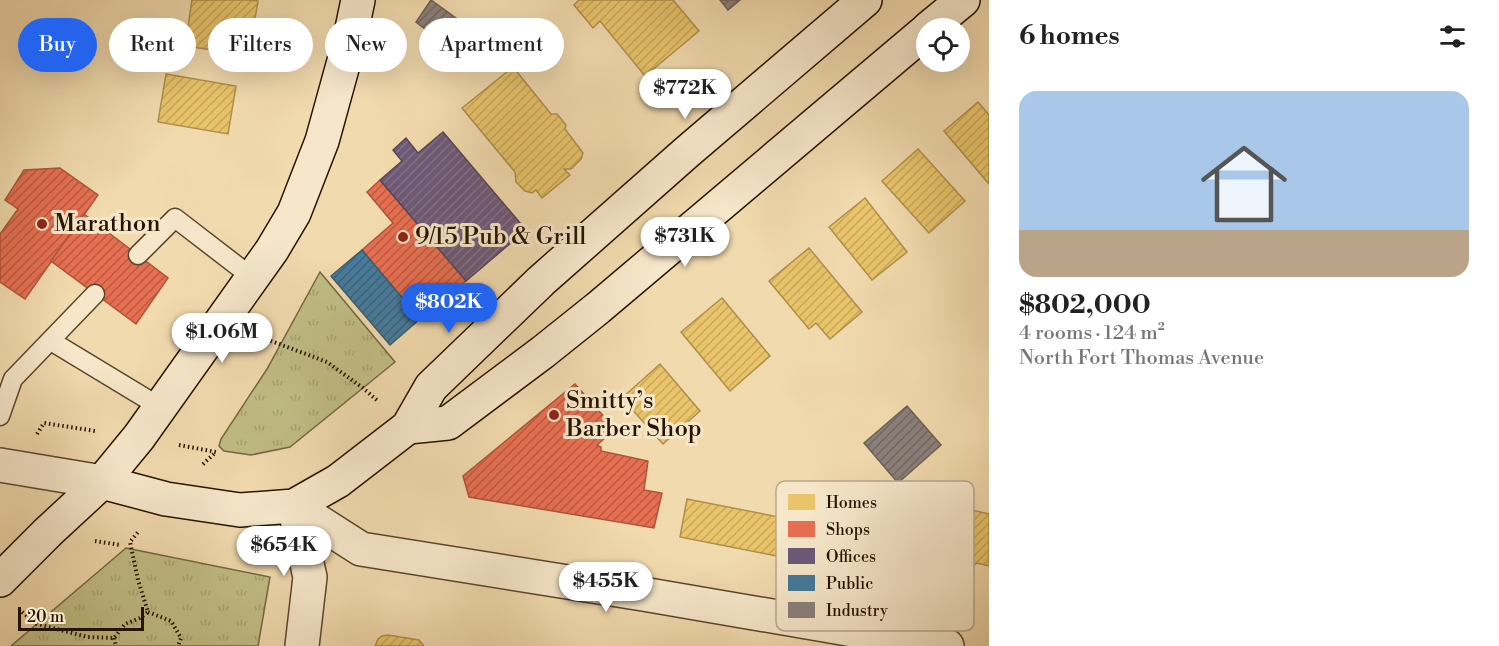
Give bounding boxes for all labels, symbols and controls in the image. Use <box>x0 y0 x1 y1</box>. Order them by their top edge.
chip: Buy <box>18 18 97 72</box>
chip: Rent <box>109 18 196 72</box>
chip: Filters <box>208 18 313 72</box>
chip: New <box>325 18 407 72</box>
chip: Apartment <box>419 18 564 72</box>
map controls <box>916 18 970 72</box>
button: locate <box>916 18 970 72</box>
text: 6 homes <box>1019 20 1120 52</box>
icon: filters <box>1436 20 1469 53</box>
pin: $772K <box>643 69 727 120</box>
text: $772K <box>653 76 717 101</box>
icon: home <box>1190 130 1298 238</box>
place label: Marathon <box>54 209 161 239</box>
marker: Marathon <box>35 217 49 231</box>
pin: $731K <box>643 217 727 268</box>
place label: 9/15 Pub & Grill <box>415 222 586 252</box>
text: $731K <box>655 224 715 249</box>
marker: 9/15 Pub & Grill <box>396 230 410 244</box>
pin: $802K <box>407 283 491 334</box>
text: $802,000 <box>1019 289 1151 321</box>
text: $802K <box>415 290 483 315</box>
pin: $1.06M <box>173 313 271 364</box>
text: $1.06M <box>186 320 258 345</box>
text: 4 rooms · 124 m² <box>1019 321 1165 346</box>
text: North Fort Thomas Avenue <box>1019 346 1264 371</box>
place label: Smitty’s Barber Shop <box>565 386 702 444</box>
marker: Smitty’s Barber Shop <box>547 408 561 422</box>
legend <box>776 481 974 631</box>
text: Homes <box>826 493 877 513</box>
text: Shops <box>826 520 870 540</box>
pin: $654K <box>242 526 326 577</box>
text: $654K <box>251 533 317 558</box>
text: Offices <box>826 547 876 567</box>
pin: $455K <box>564 562 648 613</box>
text: $455K <box>573 569 639 594</box>
text: Public <box>826 574 873 594</box>
text: Industry <box>826 601 888 621</box>
scale bar <box>18 604 144 632</box>
text: 20 m <box>27 607 64 627</box>

